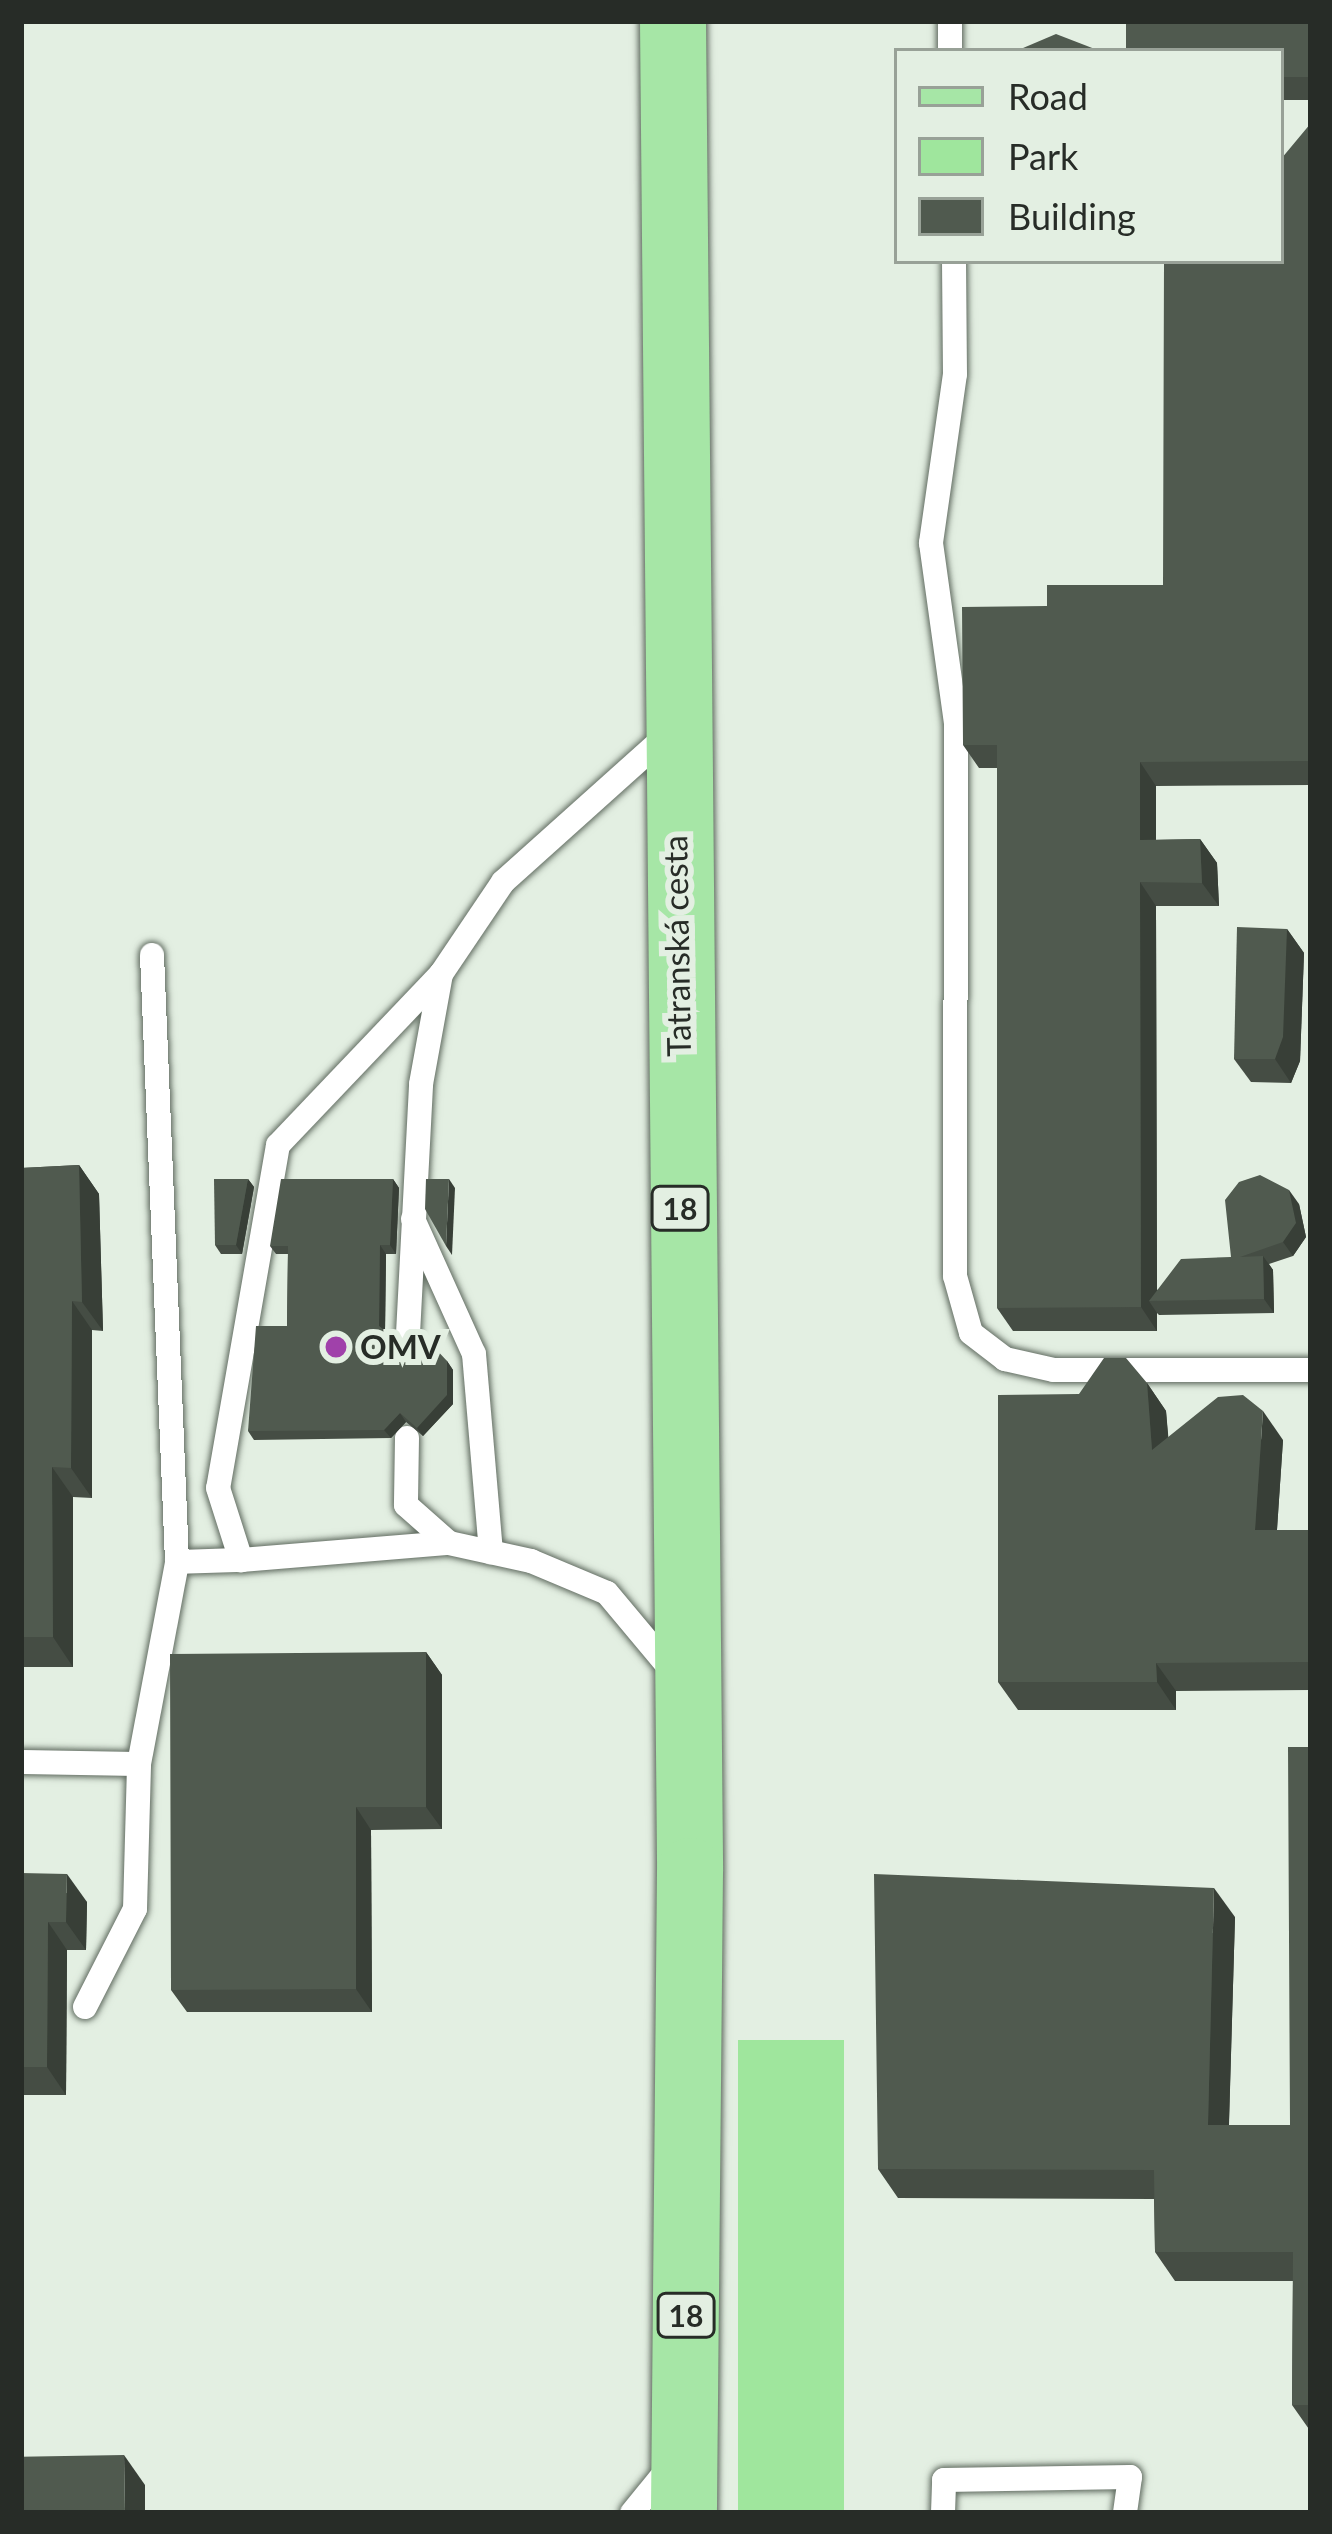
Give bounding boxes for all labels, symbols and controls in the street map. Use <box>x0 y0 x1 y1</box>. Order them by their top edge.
legend <box>894 48 1284 264</box>
text: Road <box>1008 74 1088 118</box>
text: Park <box>1008 134 1078 178</box>
text: Building <box>1008 194 1136 238</box>
street label: Tatranská cesta <box>655 835 699 1057</box>
road number: 18 <box>650 1184 710 1232</box>
place label: OMV <box>360 1327 441 1367</box>
marker: OMV <box>323 1334 349 1360</box>
road number: 18 <box>656 2291 716 2339</box>

